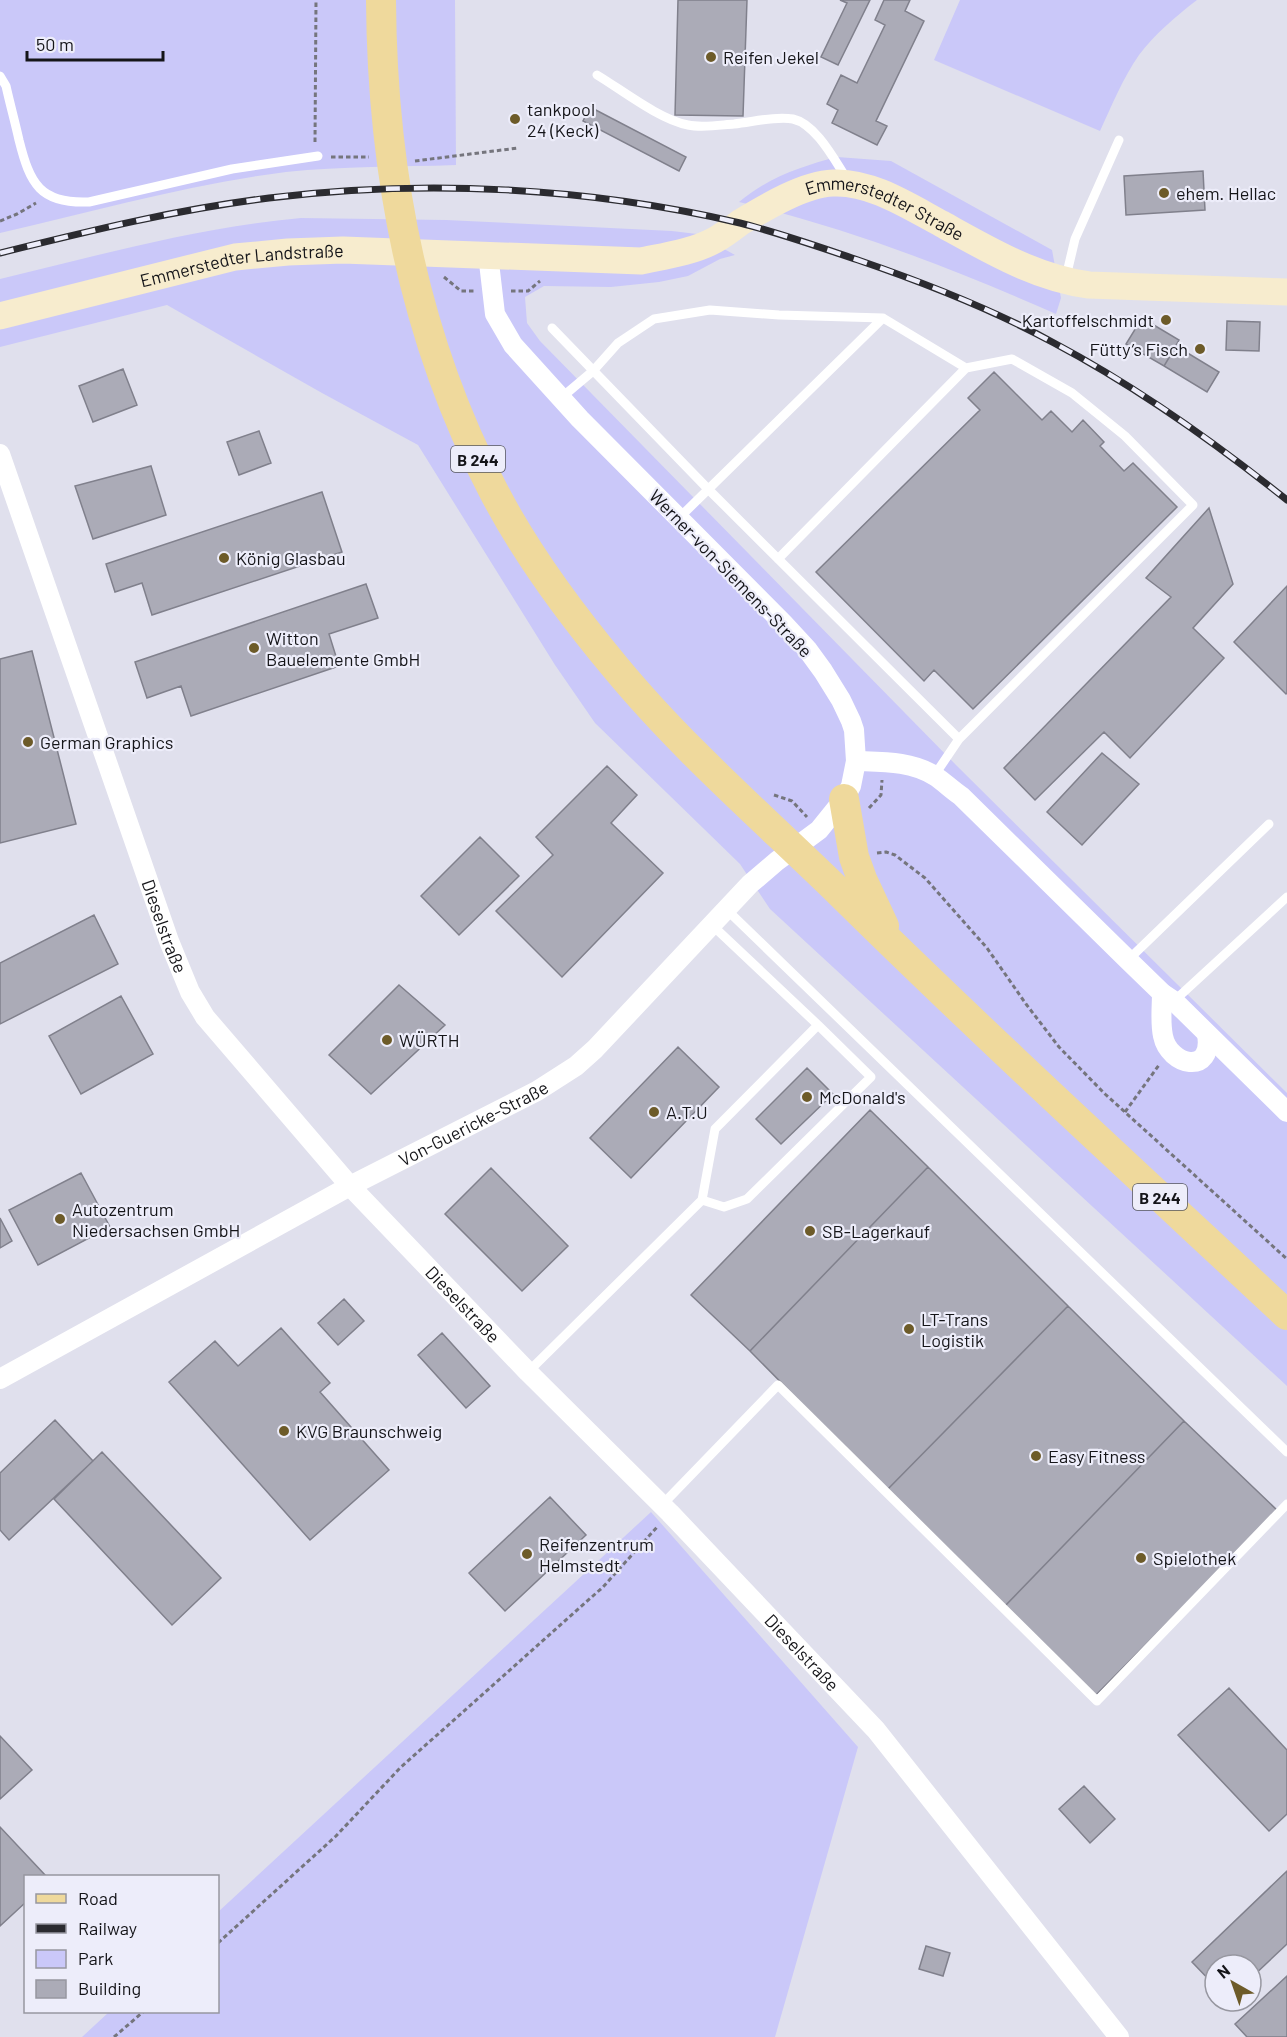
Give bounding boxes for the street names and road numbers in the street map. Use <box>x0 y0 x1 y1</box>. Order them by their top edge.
street label: Emmerstedter Straße <box>802 172 968 245</box>
street label: Emmerstedter Landstraße <box>138 239 344 291</box>
road number: B 244 <box>451 446 505 472</box>
street label: Werner-von-Siemens-Straße <box>645 484 817 662</box>
street label: Dieselstraße <box>137 876 192 976</box>
street label: Von-Guericke-Straße <box>395 1076 552 1171</box>
road number: B 244 <box>1133 1184 1187 1210</box>
street label: Dieselstraße <box>421 1261 505 1347</box>
street label: Dieselstraße <box>760 1609 844 1695</box>

